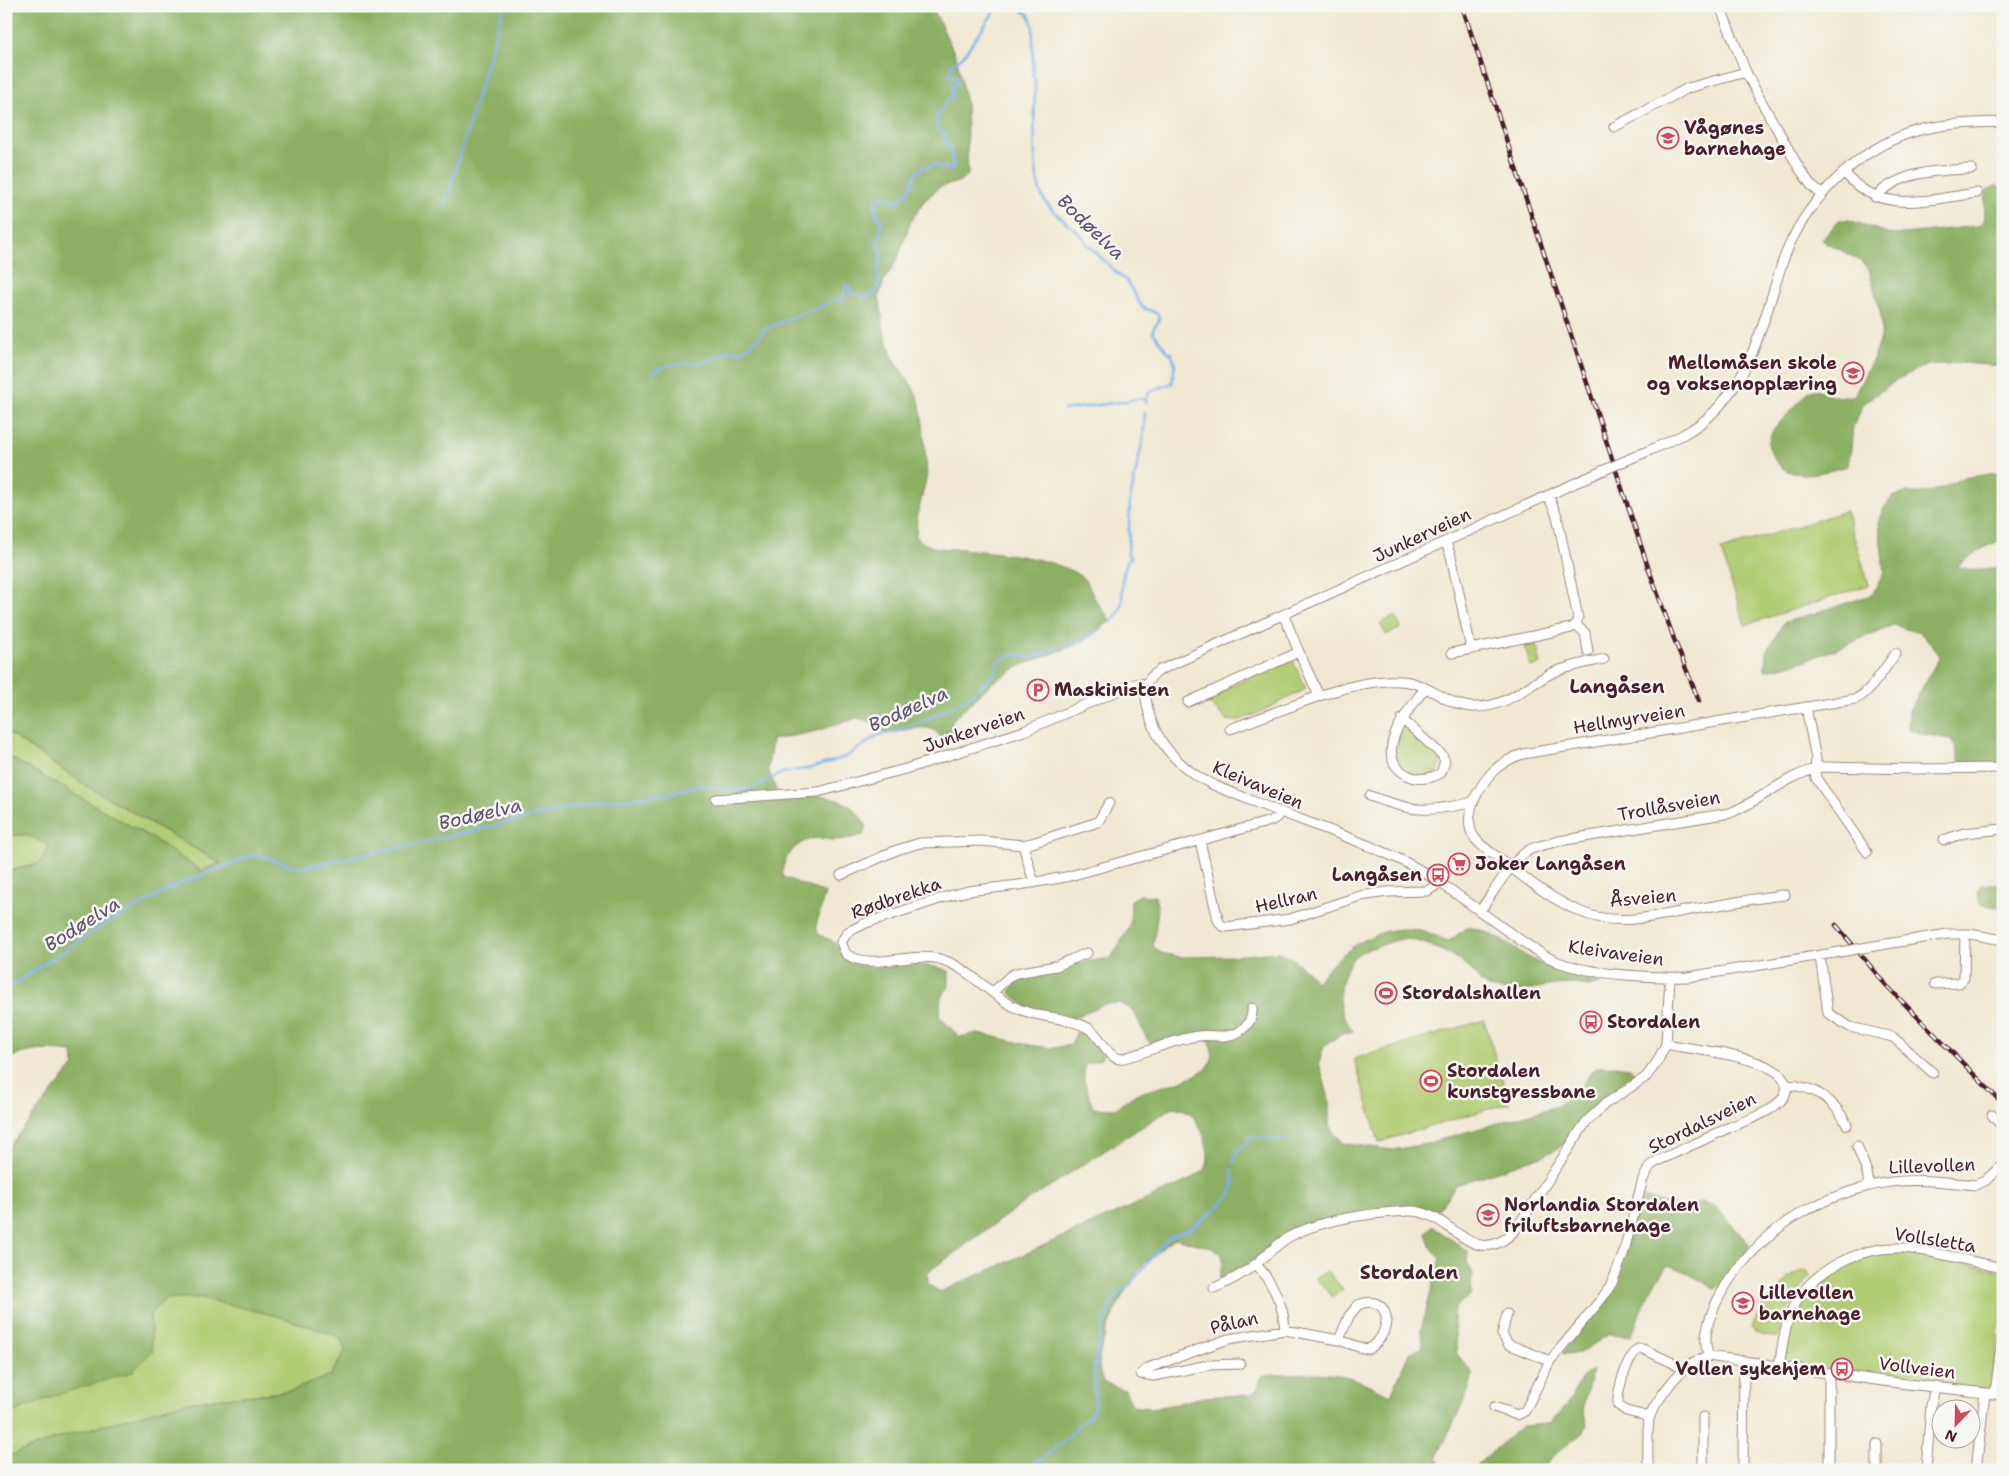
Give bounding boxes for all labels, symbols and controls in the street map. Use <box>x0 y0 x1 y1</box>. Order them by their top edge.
place label: Vågønes barnehage <box>1684 116 1786 161</box>
school or university icon: Vågønes barnehage <box>1656 126 1680 150</box>
water label: Bodøelva <box>1052 189 1130 265</box>
place label: Mellomåsen skole og voksenopplæring <box>1647 351 1837 396</box>
school or university icon: Mellomåsen skole og voksenopplæring <box>1841 361 1865 385</box>
street label: Junkerveien <box>1369 502 1475 568</box>
district label: Langåsen <box>1569 674 1665 699</box>
parking icon: Maskinisten <box>1026 678 1050 702</box>
place label: Maskinisten <box>1054 678 1169 702</box>
water label: Bodøelva <box>864 680 952 738</box>
street label: Hellmyrveien <box>1571 698 1687 740</box>
street label: Junkerveien <box>920 702 1028 758</box>
street label: Kleivaveien <box>1209 755 1307 815</box>
street label: Trollåsveien <box>1616 785 1722 827</box>
water label: Bodøelva <box>436 792 524 836</box>
supermarket icon: Joker Langåsen <box>1447 852 1471 876</box>
place label: Joker Langåsen <box>1475 852 1626 876</box>
place label: Langåsen <box>1332 863 1422 887</box>
bus stop icon: Langåsen <box>1426 863 1450 887</box>
street label: Rødbrekka <box>848 871 944 925</box>
street label: Hellran <box>1253 881 1319 919</box>
street label: Åsveien <box>1609 883 1677 913</box>
water label: Bodøelva <box>39 891 125 957</box>
street label: Kleivaveien <box>1567 934 1665 972</box>
sports icon: Stordalshallen <box>1374 981 1398 1005</box>
place label: Stordalshallen <box>1402 981 1541 1005</box>
bus stop icon: Stordalen <box>1579 1010 1603 1034</box>
place label: Stordalen <box>1607 1010 1700 1034</box>
place label: Stordalen kunstgressbane <box>1447 1059 1596 1104</box>
sports icon: Stordalen kunstgressbane <box>1419 1069 1443 1093</box>
street label: Stordalsveien <box>1644 1087 1760 1159</box>
street label: Lillevollen <box>1888 1152 1976 1180</box>
place label: Norlandia Stordalen friluftsbarnehage <box>1504 1193 1699 1238</box>
school or university icon: Norlandia Stordalen friluftsbarnehage <box>1476 1203 1500 1227</box>
street label: Vollsletta <box>1892 1222 1978 1258</box>
district label: Stordalen <box>1360 1260 1459 1285</box>
place label: Lillevollen barnehage <box>1759 1281 1861 1326</box>
school or university icon: Lillevollen barnehage <box>1731 1291 1755 1315</box>
street label: Pålan <box>1208 1306 1260 1340</box>
street label: Vollveien <box>1877 1351 1957 1385</box>
place label: Vollen sykehjem <box>1675 1357 1827 1381</box>
bus stop icon: Vollen sykehjem <box>1830 1357 1854 1381</box>
north arrow <box>1932 1398 1982 1448</box>
text: N <box>1942 1426 1960 1446</box>

